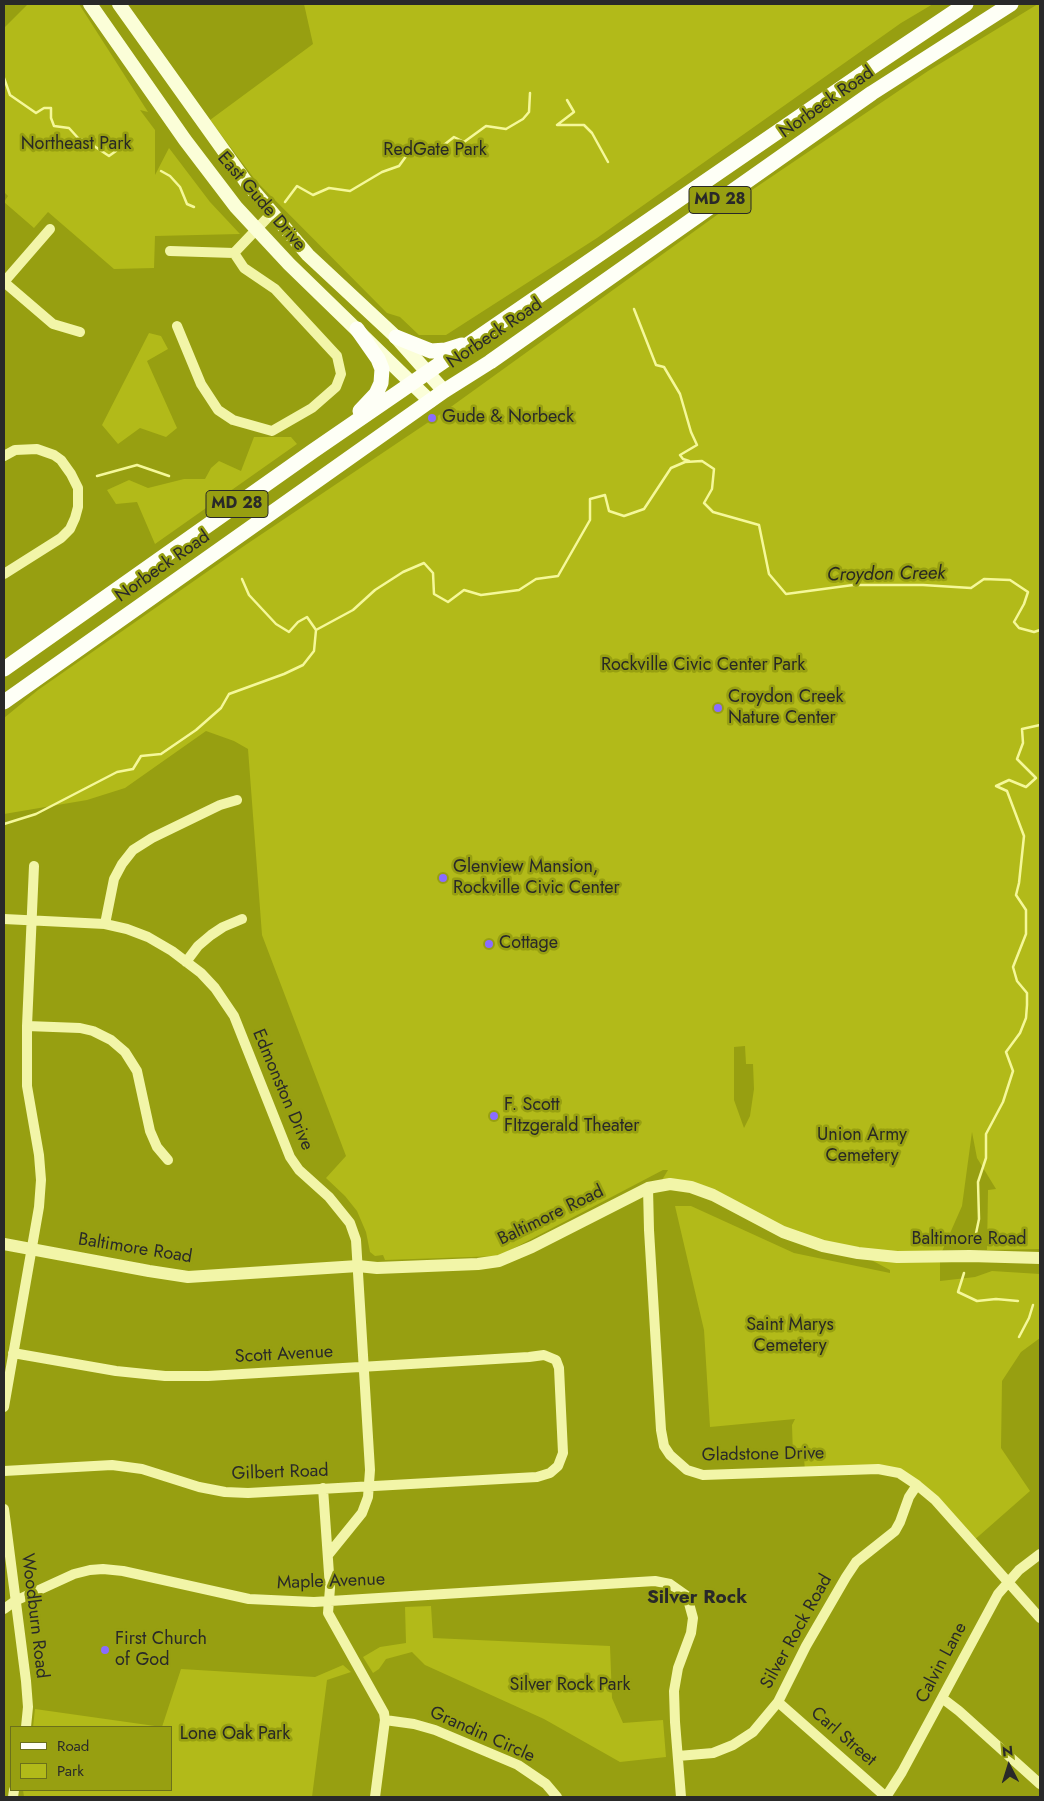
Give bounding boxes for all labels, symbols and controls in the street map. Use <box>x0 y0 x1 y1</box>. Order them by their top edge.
street label: Norbeck Road <box>776 63 878 143</box>
park label: Northeast Park <box>21 134 131 156</box>
park label: RedGate Park <box>383 140 487 162</box>
street label: East Gude Drive <box>212 148 310 256</box>
road number: MD 28 <box>689 186 751 214</box>
street label: Norbeck Road <box>443 294 547 374</box>
place label: Gude & Norbeck <box>442 407 574 429</box>
marker: Gude & Norbeck <box>426 412 438 424</box>
road number: MD 28 <box>206 490 268 518</box>
street label: Norbeck Road <box>112 527 214 607</box>
water label: Croydon Creek <box>827 563 945 587</box>
park label: Rockville Civic Center Park <box>601 655 805 677</box>
place label: Croydon Creek Nature Center <box>728 687 843 730</box>
marker: Croydon Creek Nature Center <box>712 702 724 714</box>
place label: Glenview Mansion, Rockville Civic Center <box>453 857 620 900</box>
marker: Glenview Mansion, Rockville Civic Center <box>437 872 449 884</box>
place label: Cottage <box>499 933 558 955</box>
marker: Cottage <box>483 938 495 950</box>
street label: Edmonston Drive <box>247 1026 317 1154</box>
place label: F. Scott FItzgerald Theater <box>504 1095 639 1138</box>
marker: F. Scott FItzgerald Theater <box>488 1110 500 1122</box>
park label: Union Army Cemetery <box>817 1125 907 1168</box>
street label: Baltimore Road <box>495 1181 607 1251</box>
street label: Baltimore Road <box>76 1229 194 1269</box>
street label: Baltimore Road <box>911 1229 1027 1251</box>
park label: Saint Marys Cemetery <box>746 1315 834 1358</box>
street label: Scott Avenue <box>234 1342 334 1368</box>
street label: Gladstone Drive <box>702 1443 824 1467</box>
street label: Gilbert Road <box>231 1461 329 1485</box>
street label: Woodburn Road <box>16 1552 52 1680</box>
street label: Maple Avenue <box>276 1569 386 1595</box>
street label: Silver Rock Road <box>757 1571 837 1693</box>
district label: Silver Rock <box>647 1587 747 1609</box>
street label: Calvin Lane <box>912 1619 972 1707</box>
place label: First Church of God <box>115 1629 207 1672</box>
marker: First Church of God <box>99 1644 111 1656</box>
park label: Silver Rock Park <box>509 1675 631 1697</box>
street label: Grandin Circle <box>426 1702 538 1768</box>
street label: Carl Street <box>806 1703 880 1771</box>
park label: Lone Oak Park <box>180 1724 290 1746</box>
legend <box>10 1726 172 1791</box>
text: Road <box>57 1735 89 1757</box>
north arrow <box>984 1741 1034 1791</box>
text: N <box>1001 1741 1014 1762</box>
text: Park <box>57 1760 84 1782</box>

